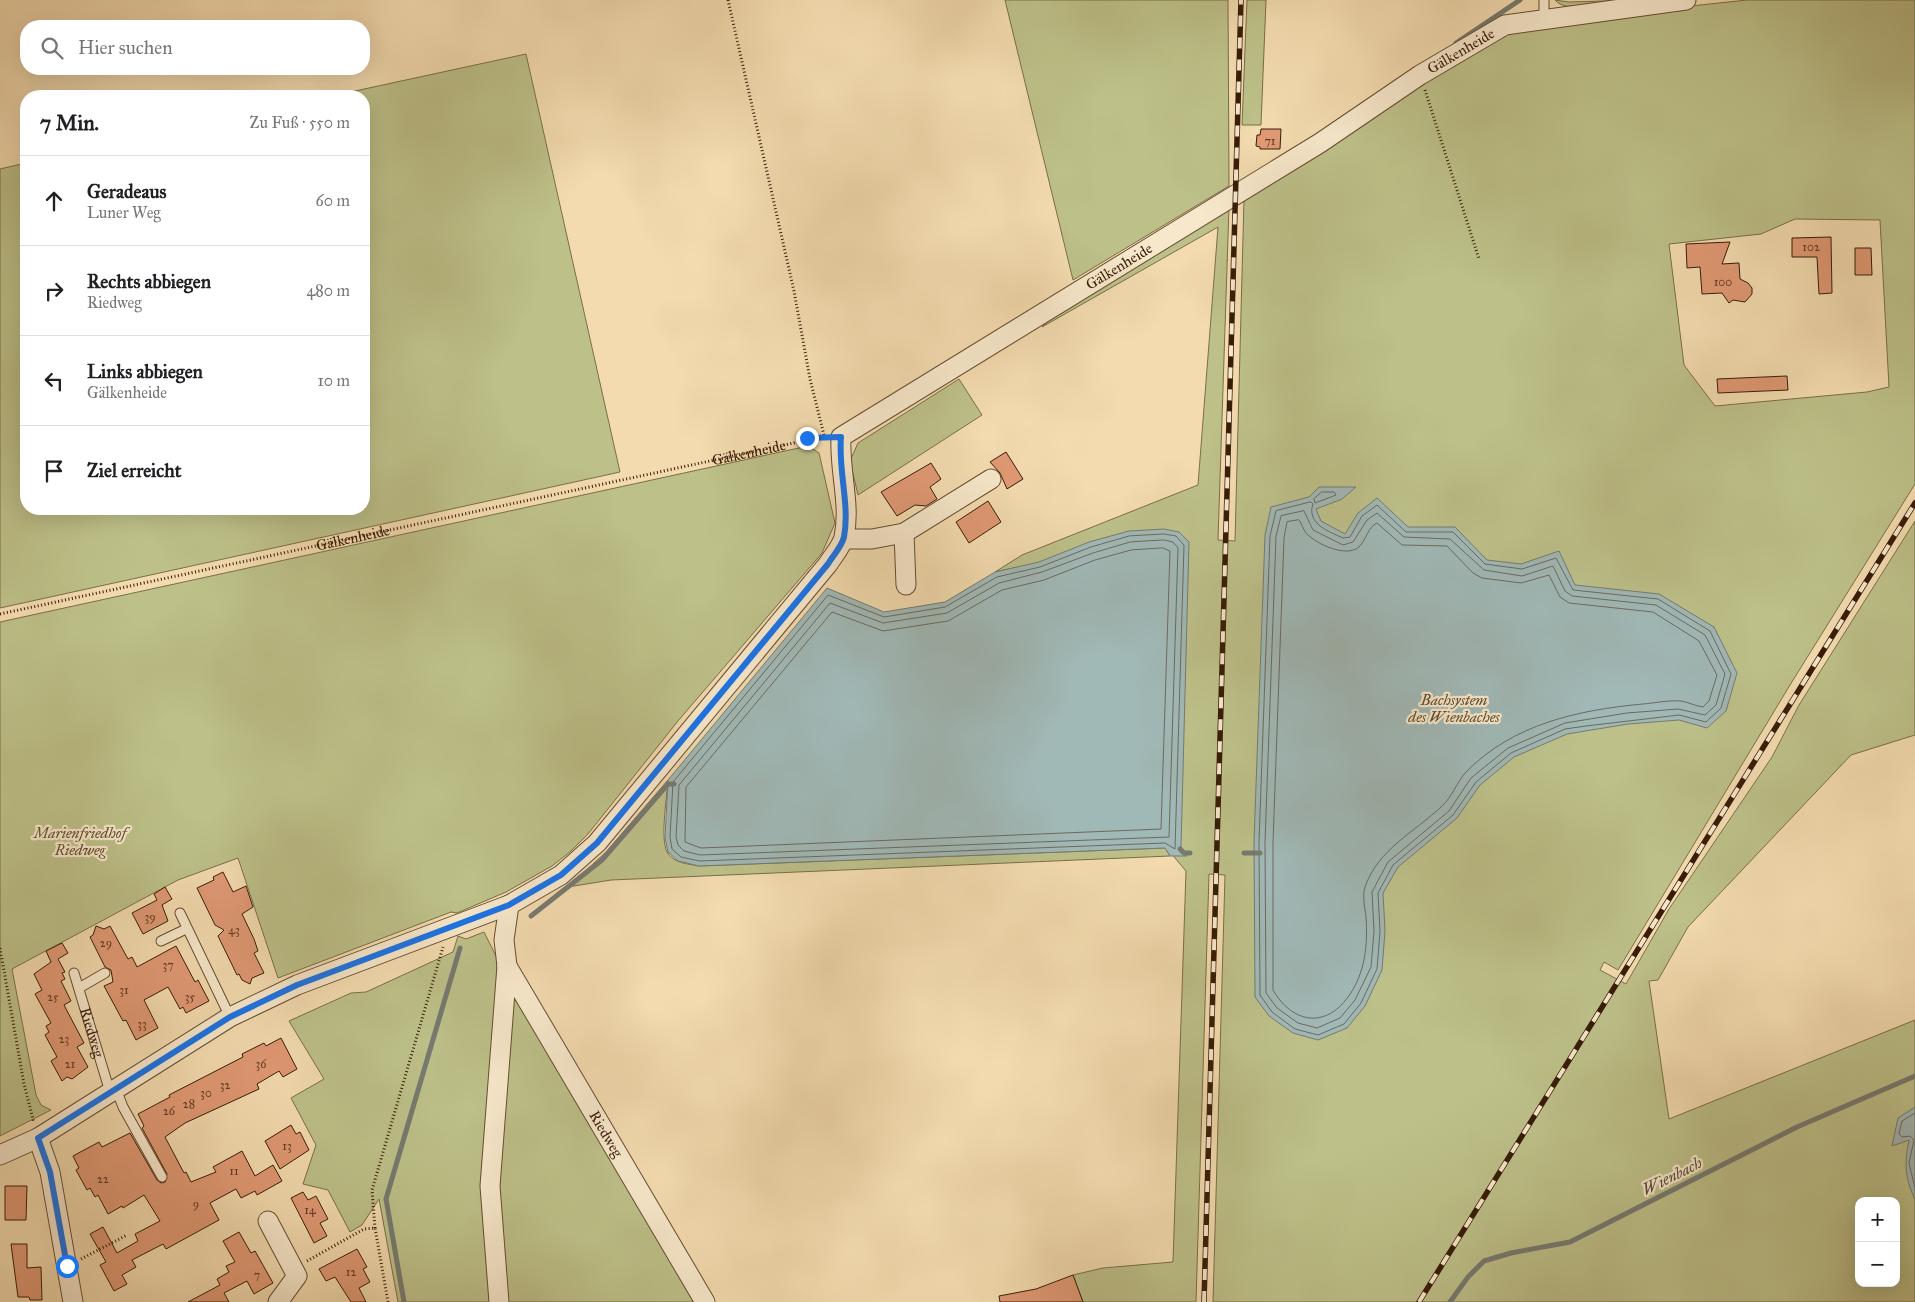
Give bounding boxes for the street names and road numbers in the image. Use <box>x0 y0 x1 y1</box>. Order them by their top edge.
street label: Gälkenheide <box>1424 24 1498 78</box>
street label: Gälkenheide <box>1082 239 1156 294</box>
street label: Gälkenheide <box>710 436 787 469</box>
street label: Gälkenheide <box>314 521 391 555</box>
street label: Riedweg <box>76 1005 108 1060</box>
street label: Riedweg <box>585 1107 627 1162</box>

